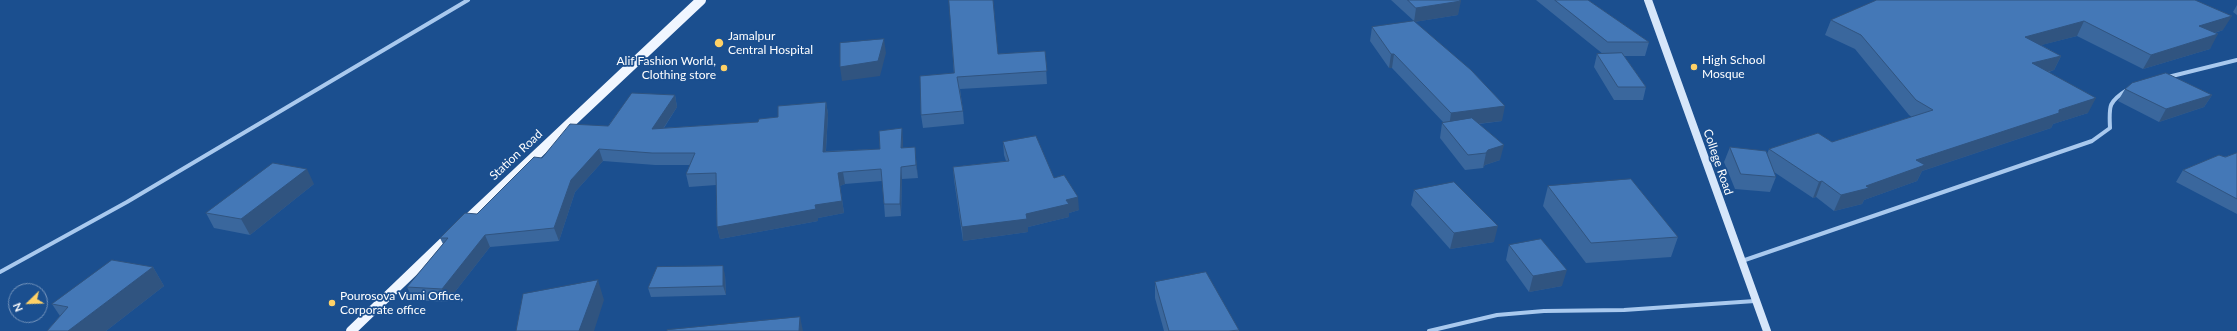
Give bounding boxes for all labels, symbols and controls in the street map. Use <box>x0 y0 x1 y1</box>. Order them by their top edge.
place label: Jamalpur Central Hospital <box>728 29 813 57</box>
marker: Jamalpur Central Hospital <box>713 37 725 49</box>
place label: High School Mosque <box>1702 53 1765 81</box>
place label: Alif Fashion World, Clothing store <box>616 54 716 82</box>
marker: High School Mosque <box>1689 62 1699 72</box>
marker: Alif Fashion World, Clothing store <box>719 63 729 73</box>
street label: Station Road <box>487 127 545 183</box>
street label: College Road <box>1700 127 1736 197</box>
north arrow <box>8 283 48 323</box>
place label: Pourosova Vumi Office, Corporate office <box>340 289 463 317</box>
marker: Pourosova Vumi Office, Corporate office <box>327 298 337 308</box>
text: N <box>10 301 25 314</box>

